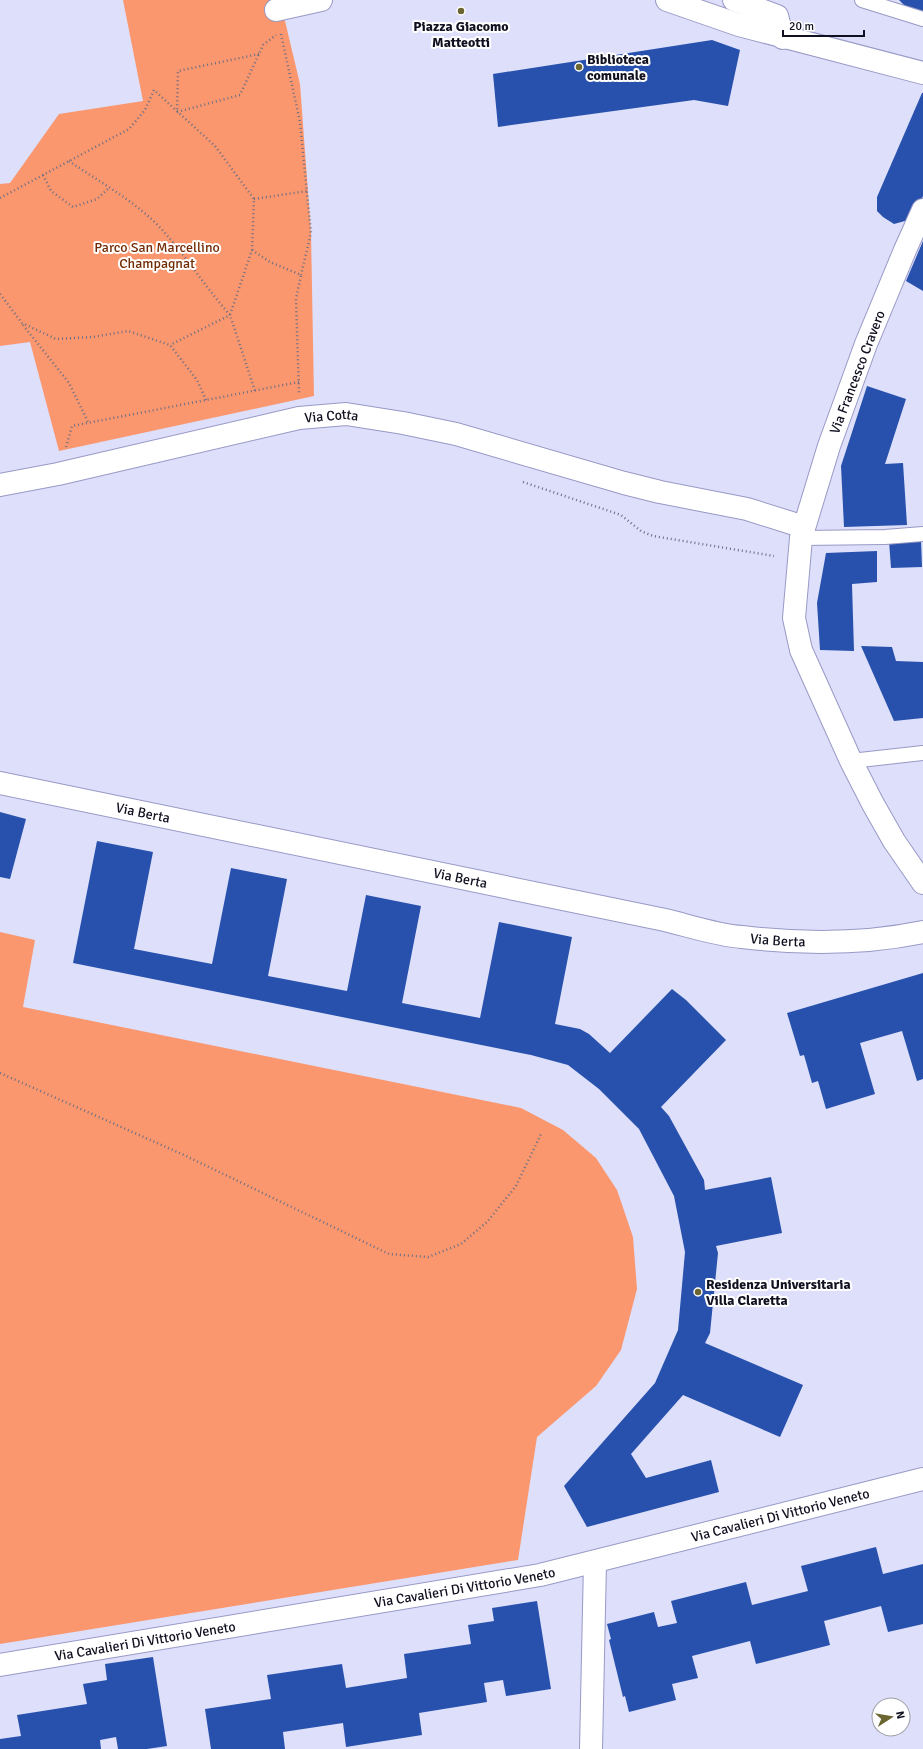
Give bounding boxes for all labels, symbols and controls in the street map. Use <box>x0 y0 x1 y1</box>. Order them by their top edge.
marker: Piazza Giacomo Matteotti <box>456 6 466 16</box>
scale bar <box>783 12 864 38</box>
place label: Piazza Giacomo Matteotti <box>413 18 509 51</box>
text: 20 m <box>789 19 814 34</box>
place label: Biblioteca comunale <box>587 51 649 84</box>
marker: Biblioteca comunale <box>574 62 584 72</box>
park label: Parco San Marcellino Champagnat <box>94 239 220 272</box>
street label: Via Francesco Cravero <box>826 308 889 436</box>
street label: Via Cotta <box>304 406 360 427</box>
street label: Via Berta <box>114 799 172 827</box>
street label: Via Berta <box>432 864 489 892</box>
street label: Via Berta <box>749 930 806 951</box>
place label: Residenza Universitaria Villa Claretta <box>706 1276 851 1309</box>
marker: Residenza Universitaria Villa Claretta <box>693 1287 703 1297</box>
street label: Via Cavalieri Di Vittorio Veneto <box>689 1485 871 1546</box>
street label: Via Cavalieri Di Vittorio Veneto <box>373 1564 557 1612</box>
street label: Via Cavalieri Di Vittorio Veneto <box>53 1618 237 1665</box>
north arrow <box>871 1697 911 1737</box>
text: N <box>893 1710 907 1720</box>

